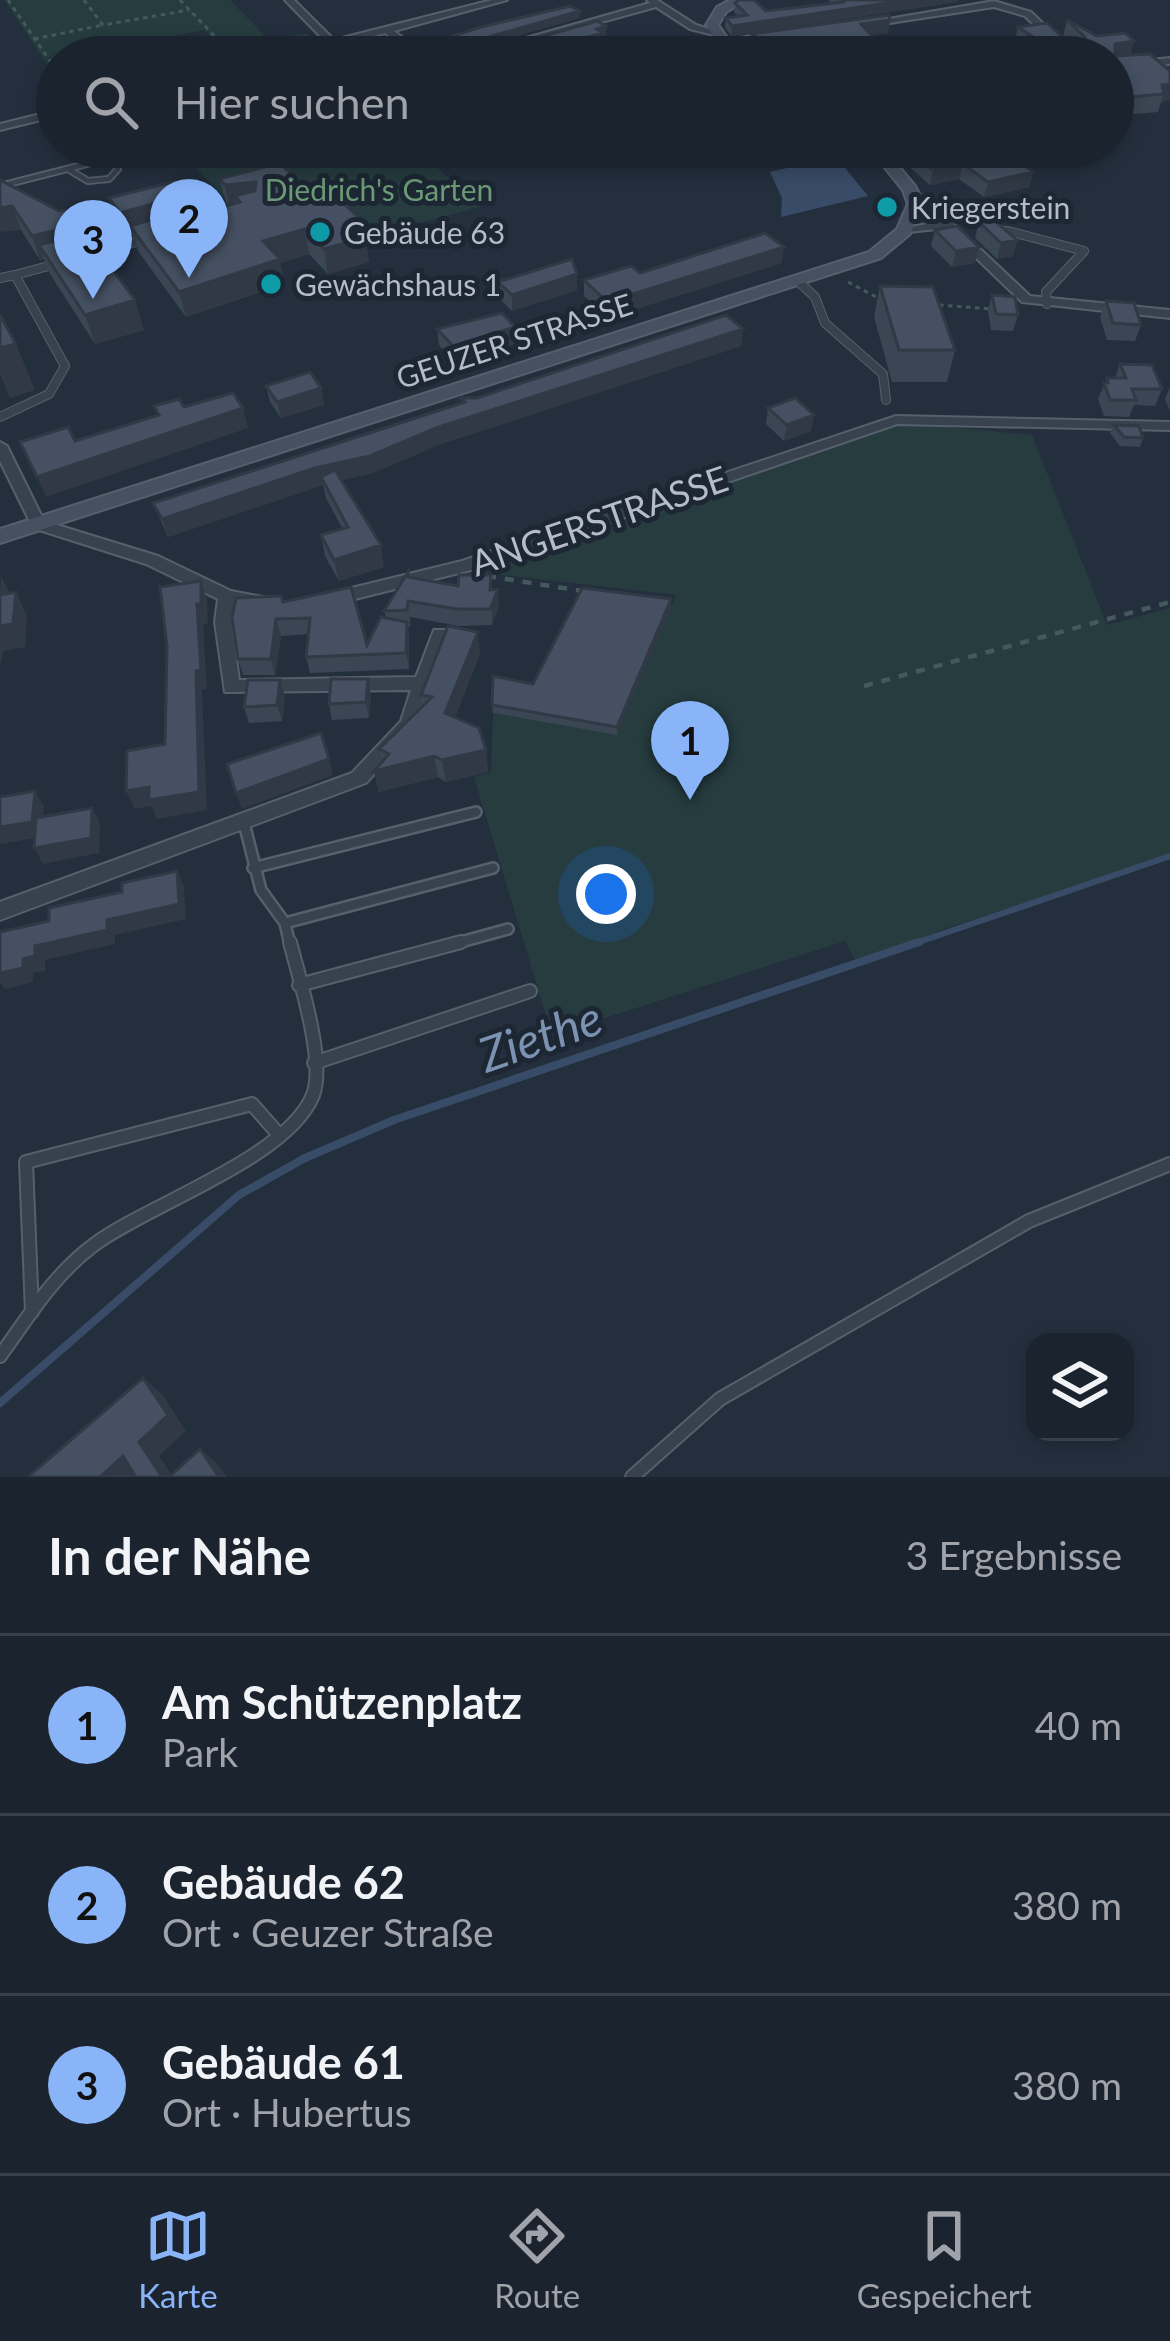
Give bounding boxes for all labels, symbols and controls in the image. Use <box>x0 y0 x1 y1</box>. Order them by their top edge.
search box <box>36 36 1134 168</box>
icon: search <box>78 69 144 135</box>
text: Hier suchen <box>174 75 410 129</box>
park label: Diedrich's Garten <box>265 171 493 207</box>
pin: 2 <box>150 179 228 278</box>
place label: Kriegerstein <box>911 189 1070 225</box>
marker: Kriegerstein <box>874 194 900 220</box>
pin: 3 <box>54 200 132 299</box>
place label: Gebäude 63 <box>344 214 505 250</box>
marker: Gebäude 63 <box>307 219 333 245</box>
place label: Gewächshaus 1 <box>295 266 501 302</box>
marker: Gewächshaus 1 <box>258 271 284 297</box>
street label: GEUZER STRASSE <box>391 285 637 395</box>
street label: ANGERSTRASSE <box>465 455 733 585</box>
pin: 1 <box>651 701 729 800</box>
your location <box>576 864 636 924</box>
water label: Ziethe <box>470 988 609 1083</box>
map controls <box>1026 1333 1134 1441</box>
button: layers <box>1026 1333 1134 1441</box>
text: In der Nähe <box>48 1525 311 1586</box>
text: 3 Ergebnisse <box>906 1532 1122 1578</box>
text: Am Schützenplatz <box>162 1675 522 1729</box>
text: 1 <box>76 1702 98 1748</box>
text: 40 m <box>1035 1702 1122 1748</box>
text: Park <box>162 1729 238 1775</box>
text: Gebäude 62 <box>162 1855 405 1909</box>
text: 2 <box>76 1882 98 1928</box>
text: 380 m <box>1012 1882 1122 1928</box>
text: Ort · Geuzer Straße <box>162 1909 494 1955</box>
text: Gebäude 61 <box>162 2035 405 2089</box>
text: 3 <box>76 2062 98 2108</box>
text: 380 m <box>1012 2062 1122 2108</box>
text: Ort · Hubertus <box>162 2089 412 2135</box>
tab: Karte <box>138 2203 218 2315</box>
tab: Route <box>494 2203 580 2315</box>
tab: Gespeichert <box>857 2203 1032 2315</box>

